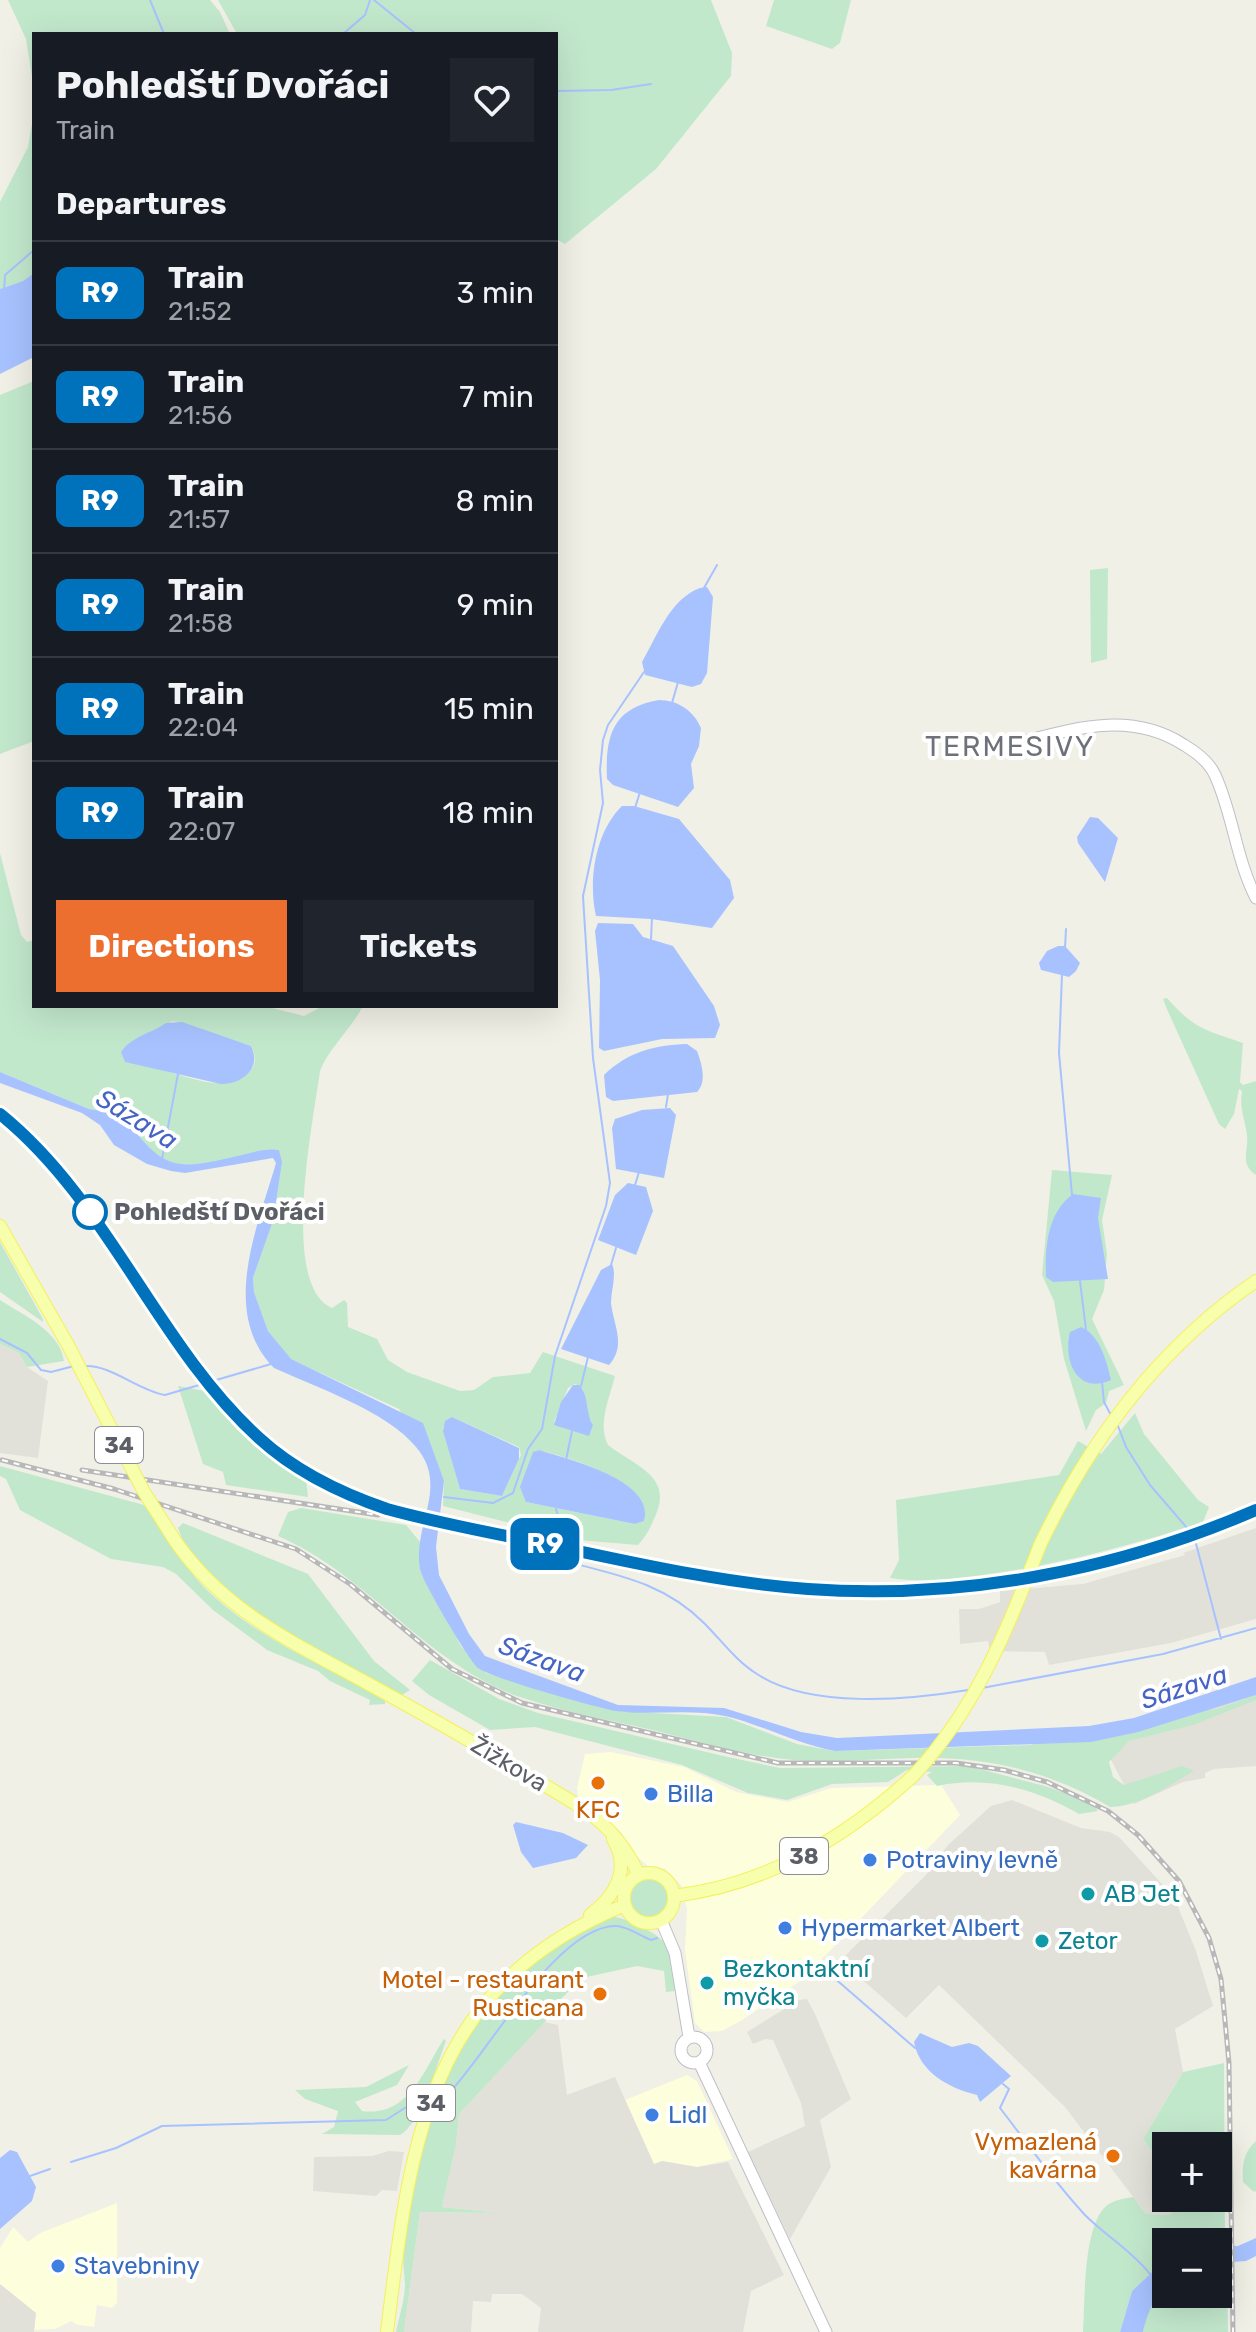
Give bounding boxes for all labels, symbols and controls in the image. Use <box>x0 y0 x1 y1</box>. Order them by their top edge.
button: heart <box>450 58 534 142</box>
text: Pohledští Dvořáci <box>56 62 389 108</box>
text: Train <box>56 115 115 146</box>
text: Departures <box>56 186 227 222</box>
text: Train <box>168 260 244 296</box>
text: 3 min <box>457 275 534 311</box>
text: R9 <box>81 276 119 309</box>
text: 21:52 <box>168 296 232 327</box>
text: Train <box>168 364 244 400</box>
text: 7 min <box>459 379 534 415</box>
text: R9 <box>81 380 119 413</box>
text: 21:56 <box>168 400 232 431</box>
text: Train <box>168 468 244 504</box>
text: 8 min <box>455 483 534 519</box>
text: R9 <box>81 484 119 517</box>
text: 21:57 <box>168 504 230 535</box>
text: Train <box>168 572 244 608</box>
text: 9 min <box>457 587 534 623</box>
text: R9 <box>81 588 119 621</box>
text: 21:58 <box>168 608 233 639</box>
text: Train <box>168 676 244 712</box>
text: 15 min <box>444 691 534 727</box>
text: R9 <box>81 692 119 725</box>
text: 22:04 <box>168 712 238 743</box>
district label: TERMESIVY <box>925 730 1095 763</box>
text: Train <box>168 780 244 816</box>
text: 18 min <box>443 795 534 831</box>
text: R9 <box>81 796 119 829</box>
text: 22:07 <box>168 816 235 847</box>
button: Directions <box>56 900 287 992</box>
button: Tickets <box>303 900 534 992</box>
water label: Sázava <box>91 1083 183 1156</box>
marker: Pohledští Dvořáci <box>73 1195 107 1229</box>
place label: Pohledští Dvořáci <box>114 1198 325 1226</box>
road number: 34 <box>95 1427 143 1463</box>
line badge: R9 <box>509 1518 581 1570</box>
text: R9 <box>526 1527 564 1560</box>
water label: Sázava <box>495 1630 589 1689</box>
water label: Sázava <box>1137 1659 1231 1716</box>
street label: Žižkova <box>466 1730 552 1798</box>
marker: KFC <box>589 1774 607 1792</box>
place label: Billa <box>667 1780 714 1808</box>
marker: Billa <box>642 1785 660 1803</box>
place label: KFC <box>576 1796 620 1824</box>
road number: 38 <box>780 1838 828 1874</box>
place label: Potraviny levně <box>886 1846 1058 1874</box>
marker: Potraviny levně <box>861 1851 879 1869</box>
place label: AB Jet <box>1104 1880 1180 1908</box>
marker: AB Jet <box>1079 1885 1097 1903</box>
place label: Hypermarket Albert <box>801 1914 1020 1942</box>
marker: Hypermarket Albert <box>776 1919 794 1937</box>
place label: Zetor <box>1058 1927 1118 1955</box>
marker: Zetor <box>1033 1932 1051 1950</box>
place label: Bezkontaktní myčka <box>723 1955 871 2011</box>
place label: Motel - restaurant Rusticana <box>382 1966 584 2022</box>
marker: Bezkontaktní myčka <box>698 1974 716 1992</box>
marker: Motel - restaurant Rusticana <box>591 1985 609 2003</box>
road number: 34 <box>407 2085 455 2121</box>
place label: Lidl <box>668 2101 707 2129</box>
marker: Lidl <box>643 2106 661 2124</box>
place label: Vymazlená kavárna <box>975 2128 1097 2184</box>
map controls <box>1152 2132 1232 2308</box>
button: + <box>1152 2132 1232 2212</box>
marker: Vymazlená kavárna <box>1104 2147 1122 2165</box>
button: − <box>1152 2228 1232 2308</box>
place label: Stavebniny <box>74 2252 200 2280</box>
marker: Stavebniny <box>49 2257 67 2275</box>

